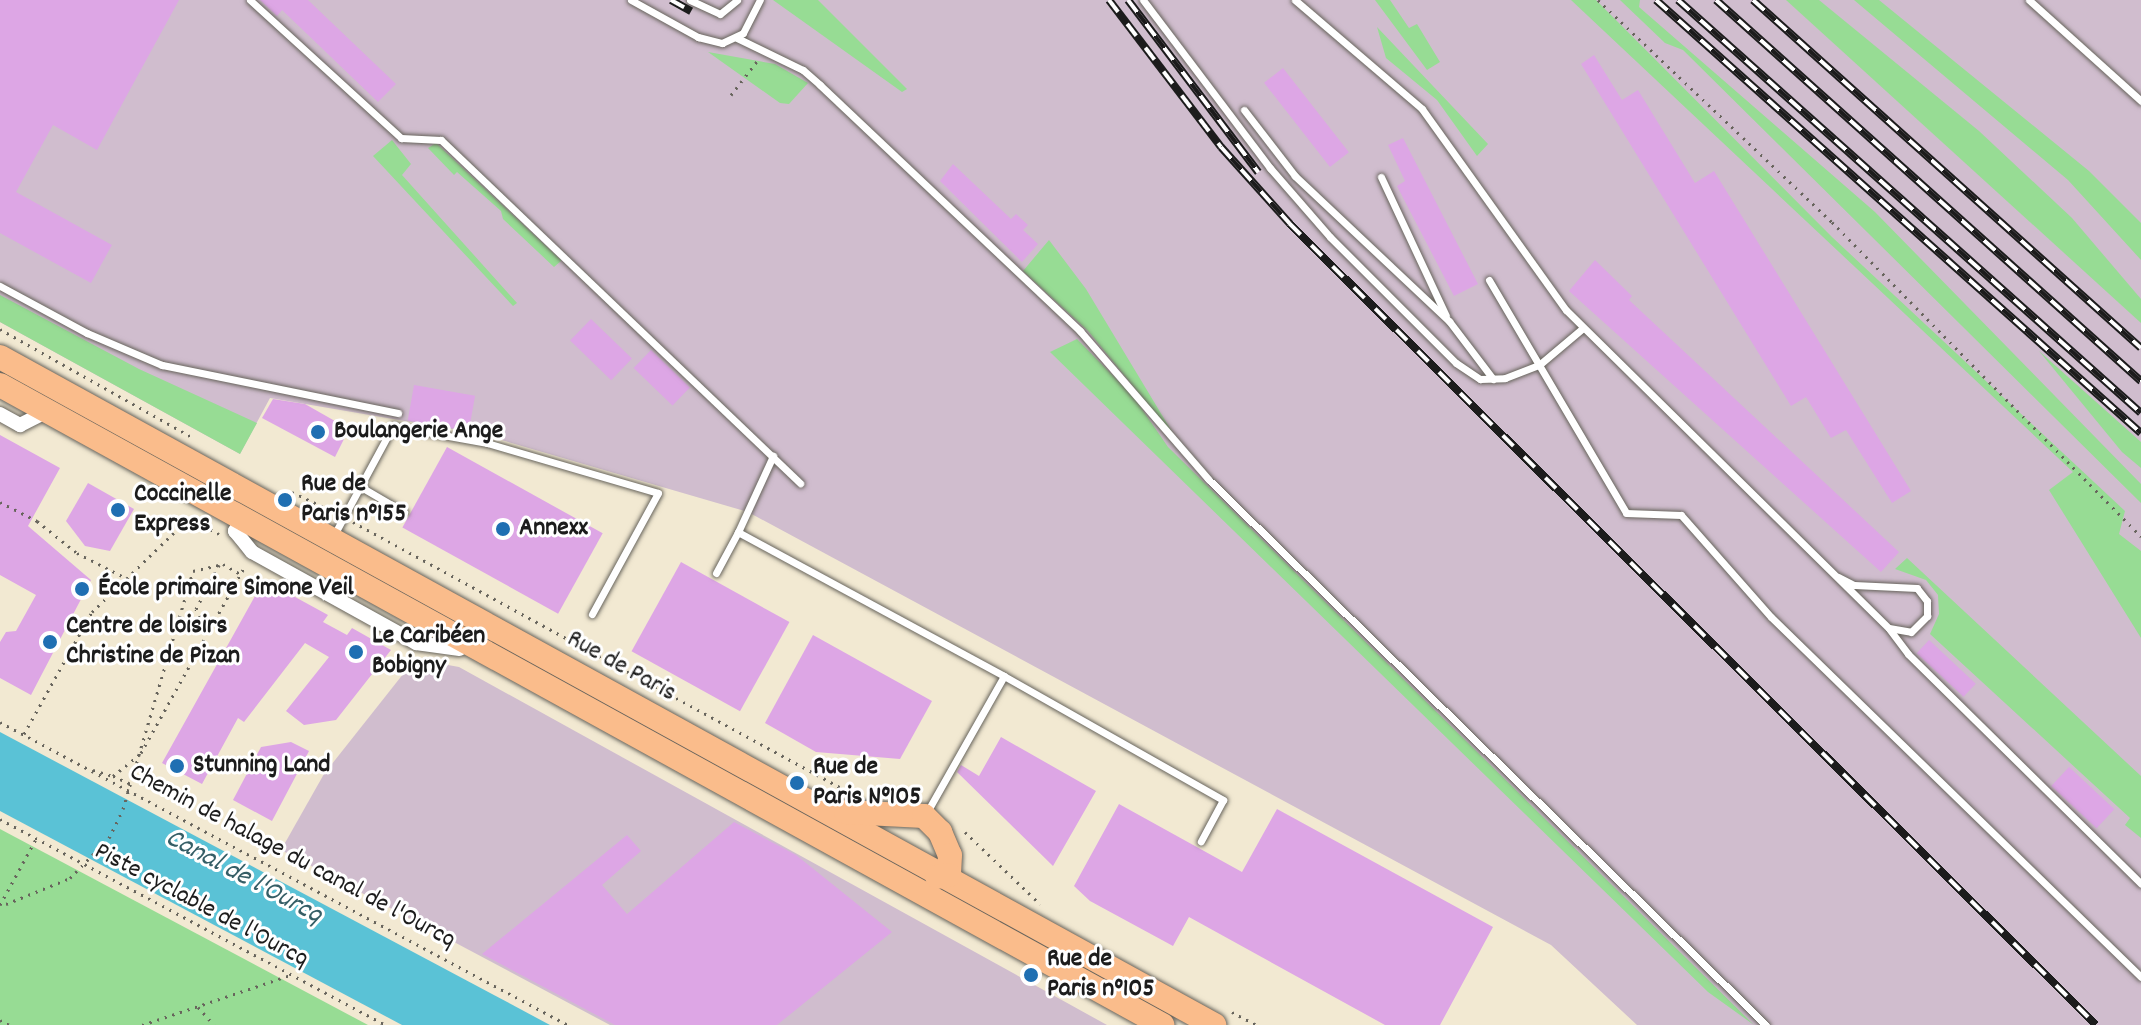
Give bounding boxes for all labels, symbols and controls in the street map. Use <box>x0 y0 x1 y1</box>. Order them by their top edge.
place label: Boulangerie Ange <box>334 416 503 448</box>
marker: Boulangerie Ange <box>309 423 327 441</box>
place label: Rue de Paris n°155 <box>301 469 406 530</box>
place label: Coccinelle Express <box>134 479 231 540</box>
marker: Rue de Paris n°155 <box>276 491 294 509</box>
marker: Coccinelle Express <box>109 501 127 519</box>
place label: Annexx <box>519 513 588 545</box>
marker: Annexx <box>494 520 512 538</box>
place label: École primaire Simone Veil <box>98 573 354 605</box>
marker: École primaire Simone Veil <box>73 580 91 598</box>
place label: Centre de loisirs Christine de Pizan <box>66 611 240 672</box>
place label: Le Caribéen Bobigny <box>372 621 485 682</box>
street label: Rue de Paris <box>561 624 681 710</box>
marker: Centre de loisirs Christine de Pizan <box>41 633 59 651</box>
marker: Le Caribéen Bobigny <box>347 643 365 661</box>
place label: Stunning Land <box>193 750 330 782</box>
place label: Rue de Paris N°105 <box>813 752 921 814</box>
marker: Stunning Land <box>168 757 186 775</box>
street label: Chemin de halage du canal de l'Ourcq <box>124 758 460 956</box>
marker: Rue de Paris N°105 <box>788 774 806 792</box>
water label: Canal de l'Ourcq <box>159 823 327 933</box>
street label: Piste cyclable de l'Ourcq <box>89 836 313 976</box>
place label: Rue de Paris n°105 <box>1047 944 1155 1006</box>
marker: Rue de Paris n°105 <box>1022 966 1040 984</box>

